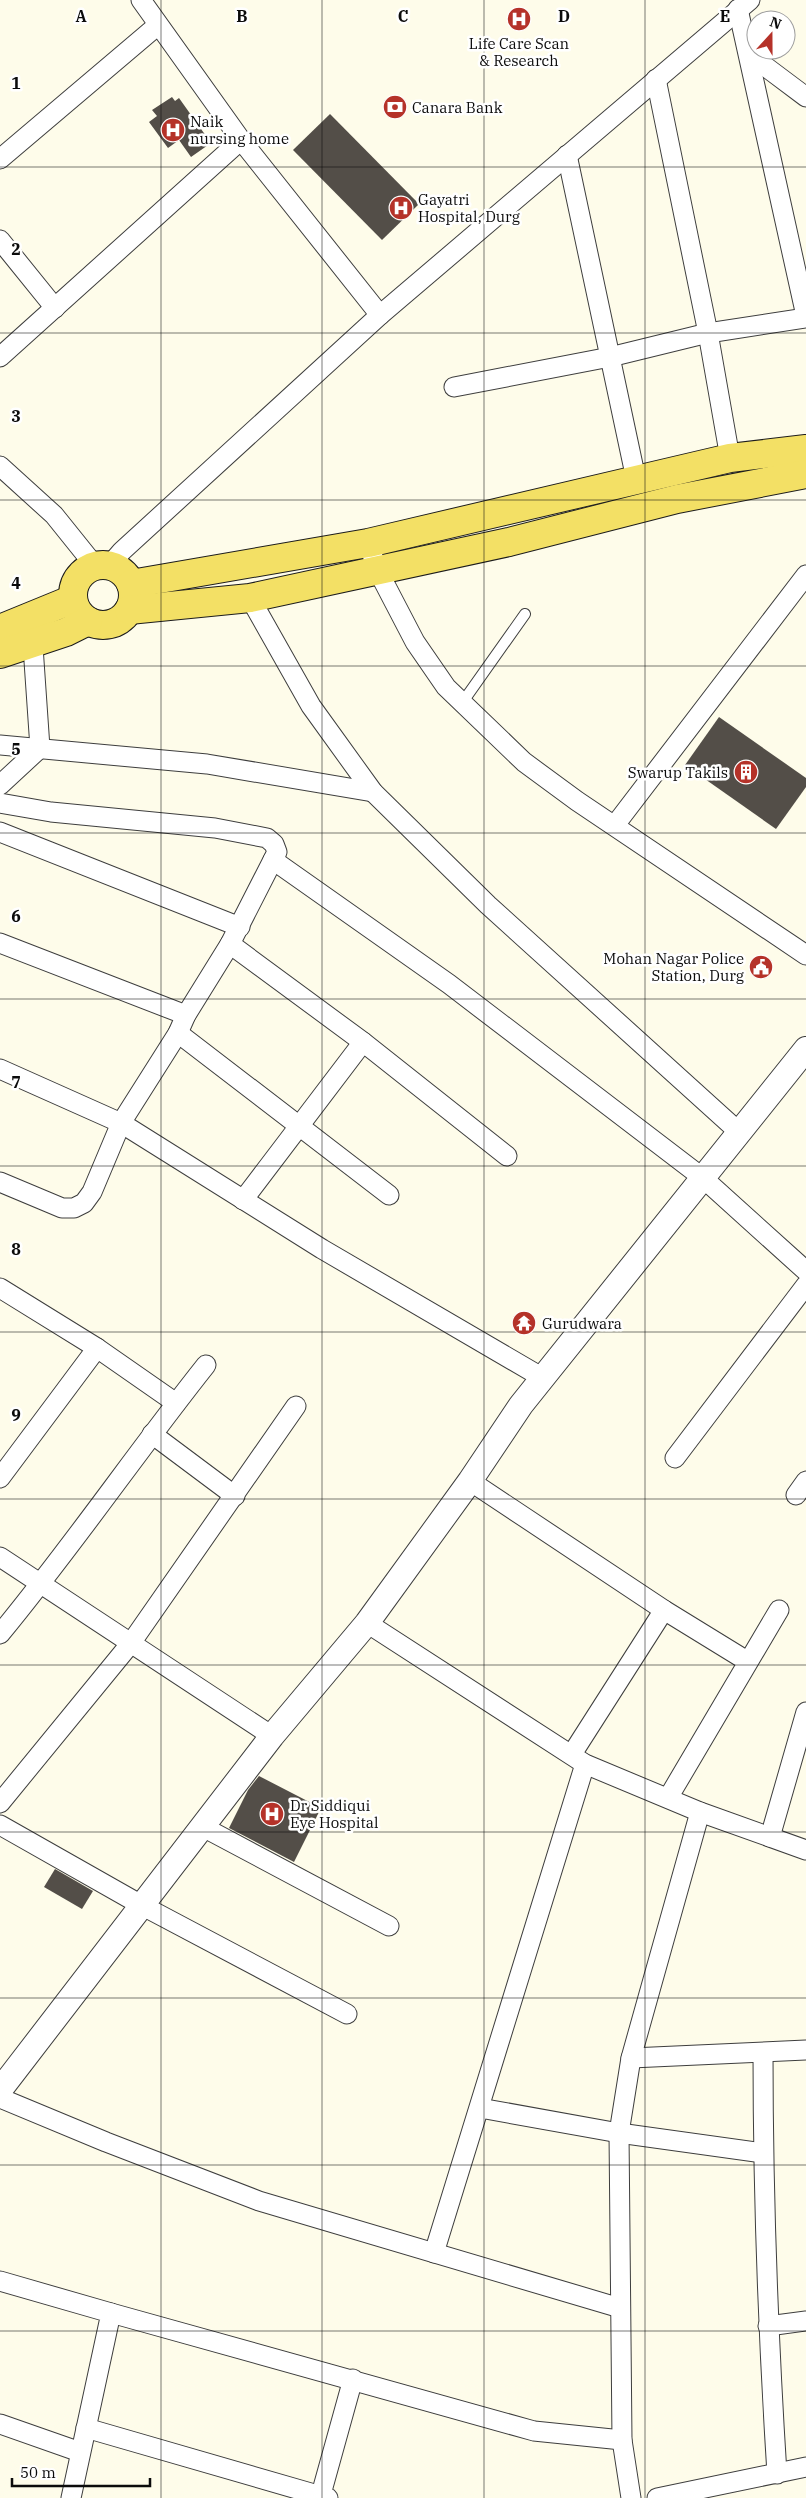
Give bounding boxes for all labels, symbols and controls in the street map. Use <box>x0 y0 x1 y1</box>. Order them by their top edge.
text: A <box>75 6 87 26</box>
text: B <box>236 6 248 26</box>
text: C <box>398 6 408 26</box>
hospital icon: Life Care Scan & Research <box>506 6 532 32</box>
text: D <box>558 6 570 26</box>
text: E <box>720 6 730 26</box>
north arrow <box>746 10 796 60</box>
text: N <box>767 12 784 33</box>
place label: Life Care Scan & Research <box>469 34 570 70</box>
text: 1 <box>11 73 21 93</box>
bank icon: Canara Bank <box>382 94 408 120</box>
place label: Canara Bank <box>412 98 503 117</box>
place label: Naik nursing home <box>190 112 289 148</box>
hospital icon: Naik nursing home <box>160 117 186 143</box>
place label: Gayatri Hospital, Durg <box>418 190 520 226</box>
hospital icon: Gayatri Hospital, Durg <box>388 195 414 221</box>
text: 2 <box>11 239 21 259</box>
text: 3 <box>11 406 21 426</box>
text: 4 <box>11 573 21 593</box>
text: 5 <box>11 739 21 759</box>
building icon: Swarup Takils <box>733 759 759 785</box>
place label: Swarup Takils <box>628 763 728 782</box>
text: 6 <box>11 906 21 926</box>
place label: Mohan Nagar Police Station, Durg <box>603 949 744 985</box>
public building icon: Mohan Nagar Police Station, Durg <box>748 954 774 980</box>
text: 7 <box>11 1072 21 1092</box>
text: 8 <box>11 1239 21 1259</box>
temple icon: Gurudwara <box>511 1310 537 1336</box>
place label: Gurudwara <box>542 1314 622 1333</box>
text: 9 <box>11 1405 21 1425</box>
place label: Dr Siddiqui Eye Hospital <box>290 1796 379 1832</box>
hospital icon: Dr Siddiqui Eye Hospital <box>259 1801 285 1827</box>
scale bar <box>12 2456 150 2488</box>
text: 50 m <box>20 2463 56 2482</box>

